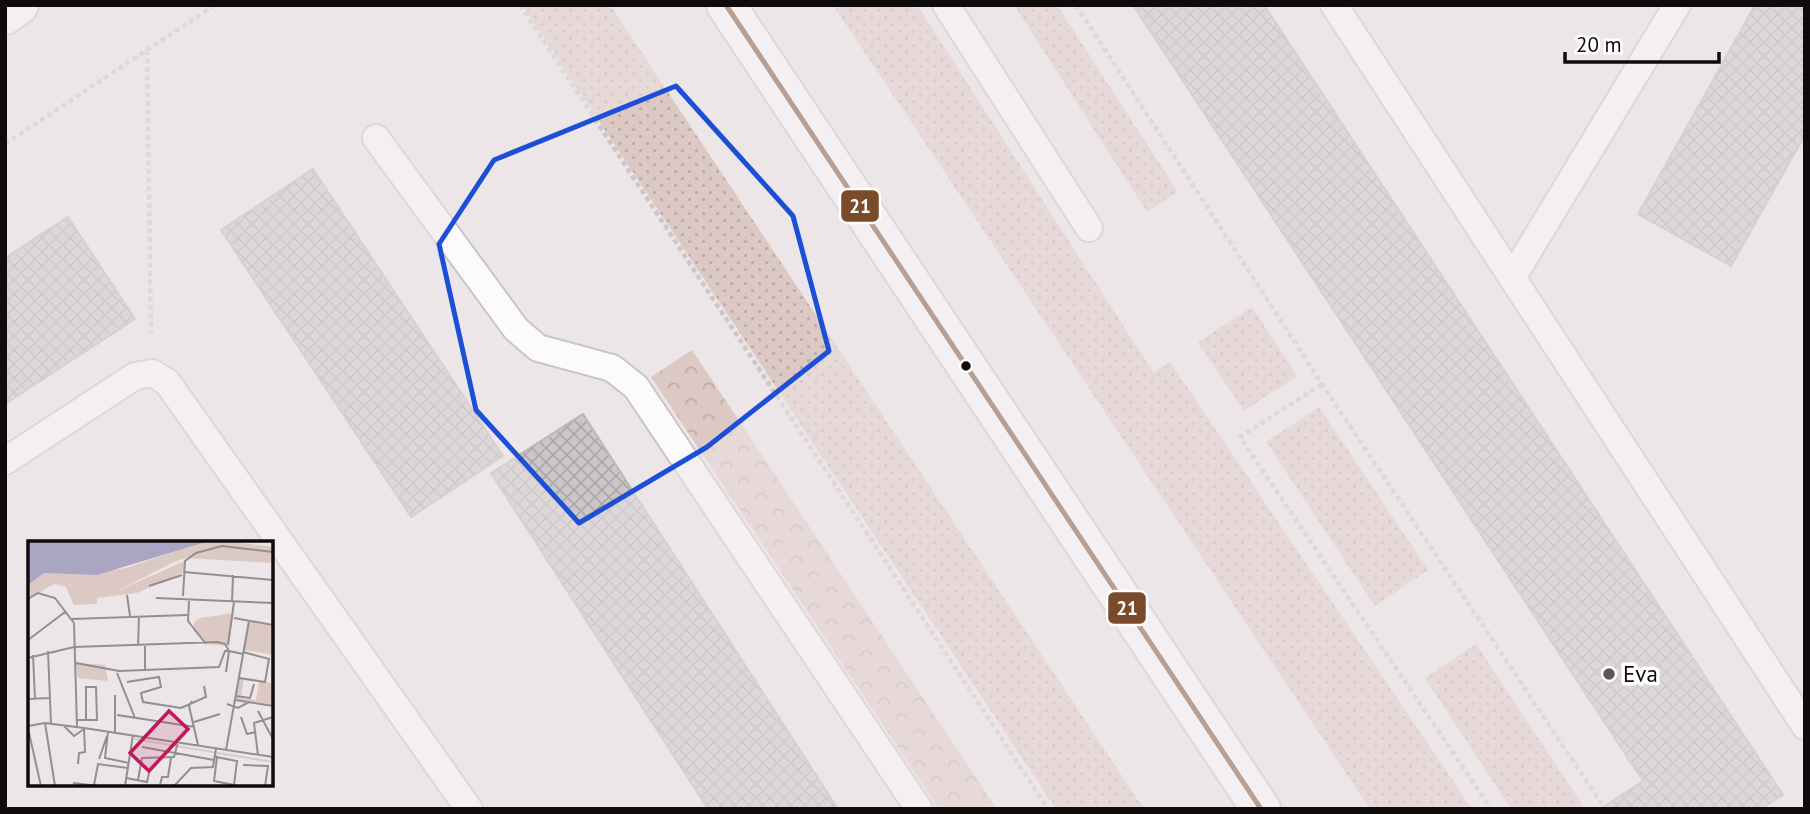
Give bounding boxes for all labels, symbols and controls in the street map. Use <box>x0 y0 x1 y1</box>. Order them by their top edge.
scale bar <box>1565 21 1719 65</box>
text: 20 m <box>1576 31 1622 58</box>
line badge: 21 <box>840 189 880 223</box>
text: 21 <box>849 194 871 218</box>
unlabelled marker <box>959 359 973 373</box>
inset map <box>28 541 273 786</box>
line badge: 21 <box>1107 591 1147 625</box>
text: 21 <box>1116 596 1138 620</box>
place label: Eva <box>1623 659 1658 688</box>
marker: Eva <box>1601 666 1617 682</box>

